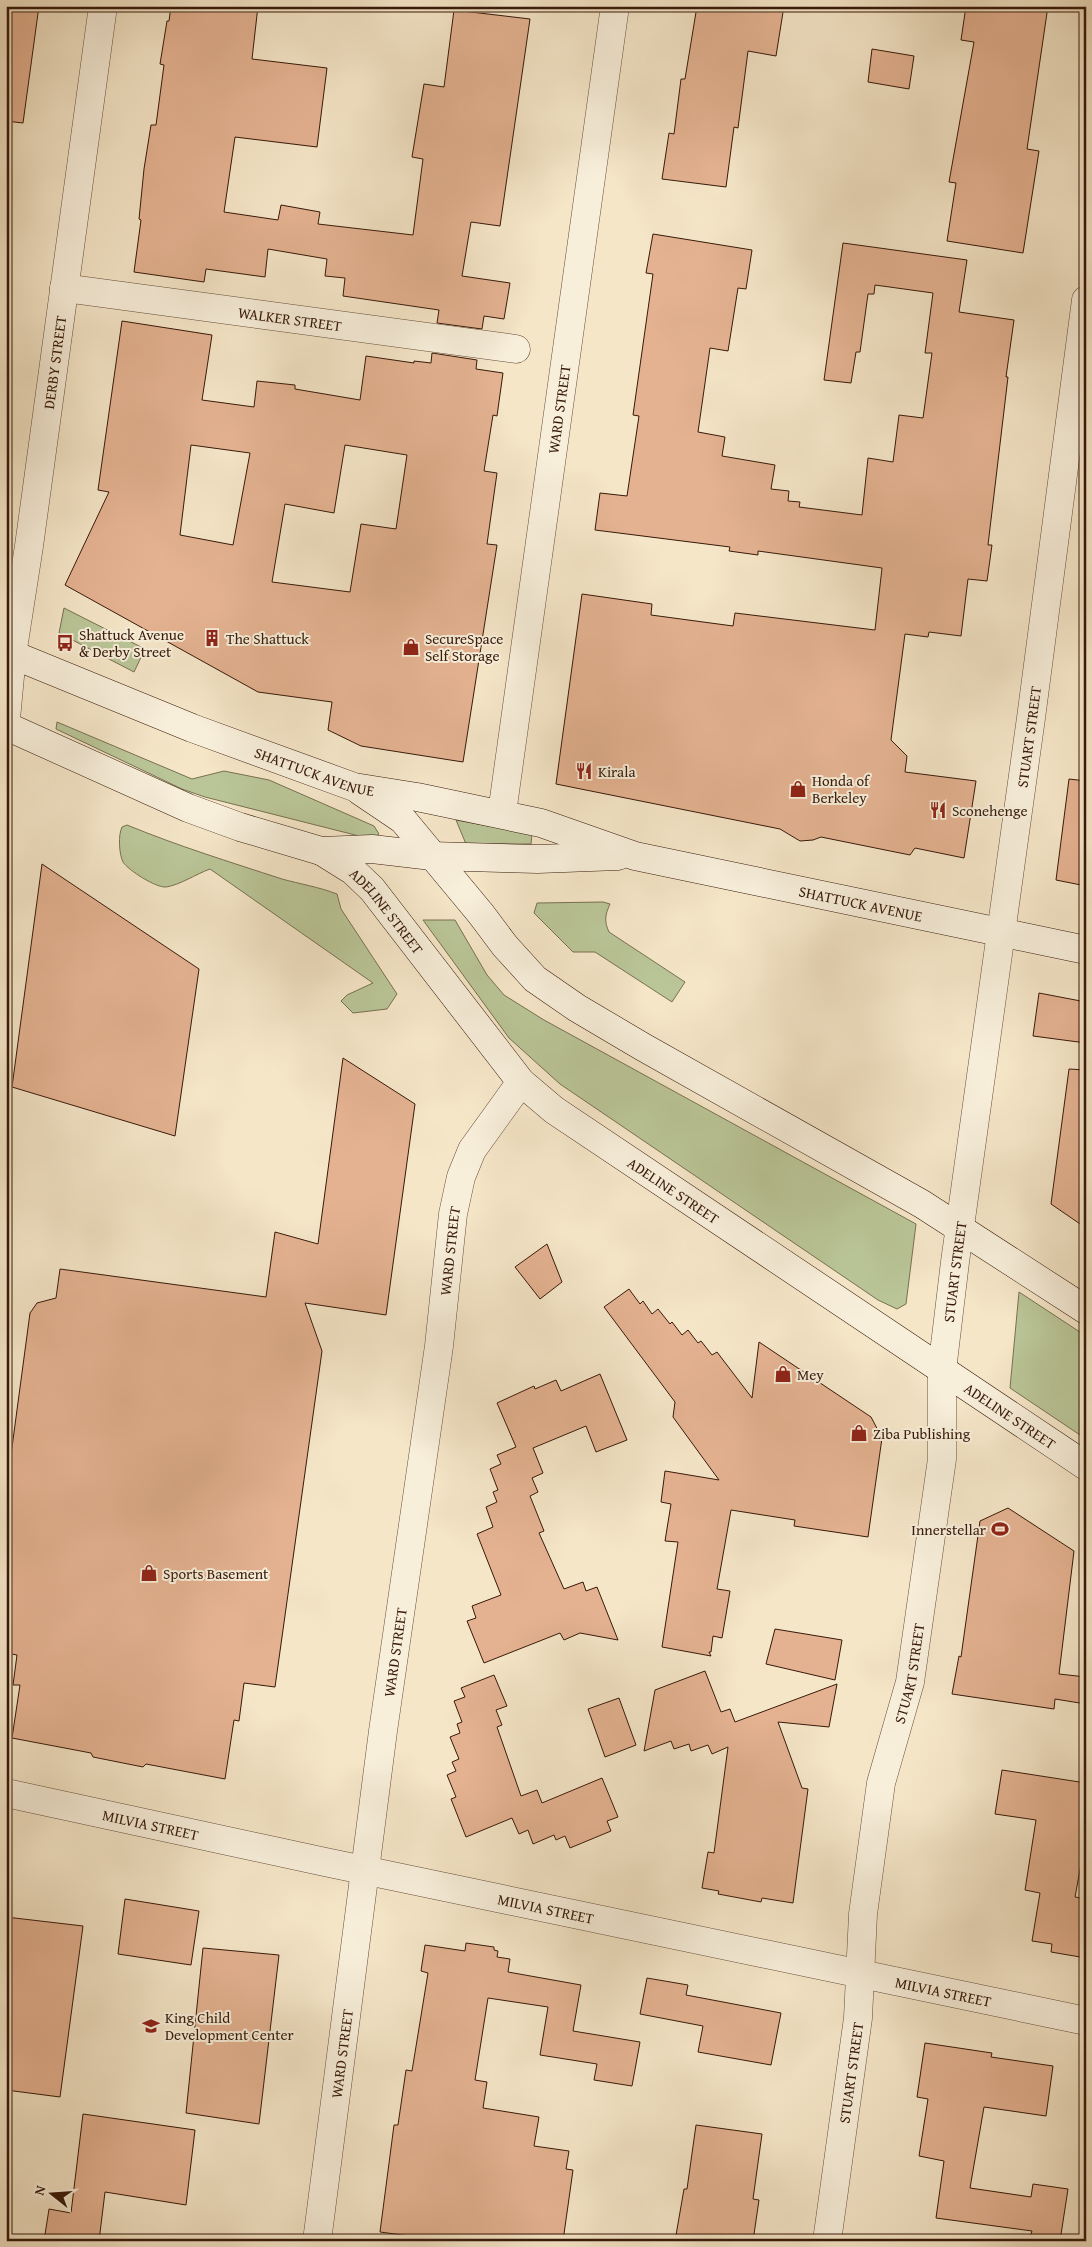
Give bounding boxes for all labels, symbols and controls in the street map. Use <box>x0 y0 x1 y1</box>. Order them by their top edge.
street label: WALKER STREET <box>237 301 344 336</box>
street label: DERBY STREET <box>37 314 71 410</box>
street label: WARD STREET <box>542 362 575 455</box>
place label: Shattuck Avenue & Derby Street <box>79 624 184 662</box>
building icon: The Shattuck <box>202 628 222 648</box>
place label: The Shattuck <box>226 628 309 649</box>
place label: SecureSpace Self Storage <box>425 628 503 666</box>
bus stop icon: Shattuck Avenue & Derby Street <box>55 633 75 653</box>
shop icon: SecureSpace Self Storage <box>401 637 421 657</box>
street label: STUART STREET <box>1011 684 1046 789</box>
street label: SHATTUCK AVENUE <box>252 741 376 801</box>
restaurant icon: Kirala <box>574 761 594 781</box>
place label: Kirala <box>598 761 636 782</box>
place label: Honda of Berkeley <box>812 770 871 808</box>
shop icon: Honda of Berkeley <box>788 779 808 799</box>
restaurant icon: Sconehenge <box>928 800 948 820</box>
place label: Sconehenge <box>952 800 1027 821</box>
street label: ADELINE STREET <box>345 863 429 959</box>
street label: SHATTUCK AVENUE <box>797 880 925 926</box>
street label: ADELINE STREET <box>624 1152 724 1229</box>
street label: WARD STREET <box>434 1204 465 1297</box>
street label: STUART STREET <box>937 1219 971 1324</box>
shop icon: Mey <box>773 1364 793 1384</box>
place label: Mey <box>797 1364 824 1385</box>
street label: ADELINE STREET <box>960 1377 1061 1454</box>
shop icon: Ziba Publishing <box>849 1423 869 1443</box>
place label: Ziba Publishing <box>873 1423 971 1444</box>
place label: Innerstellar <box>911 1519 986 1540</box>
sports icon: Innerstellar <box>990 1519 1010 1539</box>
shop icon: Sports Basement <box>139 1563 159 1583</box>
place label: Sports Basement <box>163 1563 269 1584</box>
street label: WARD STREET <box>378 1606 411 1698</box>
street label: STUART STREET <box>888 1621 929 1726</box>
street label: MILVIA STREET <box>101 1804 201 1845</box>
street label: MILVIA STREET <box>496 1888 596 1929</box>
street label: MILVIA STREET <box>893 1971 994 2012</box>
place label: King Child Development Center <box>165 2007 294 2045</box>
street label: WARD STREET <box>325 2007 358 2099</box>
school or university icon: King Child Development Center <box>141 2016 161 2036</box>
street label: STUART STREET <box>833 2020 868 2125</box>
north arrow <box>28 2170 78 2220</box>
text: N <box>29 2182 51 2198</box>

